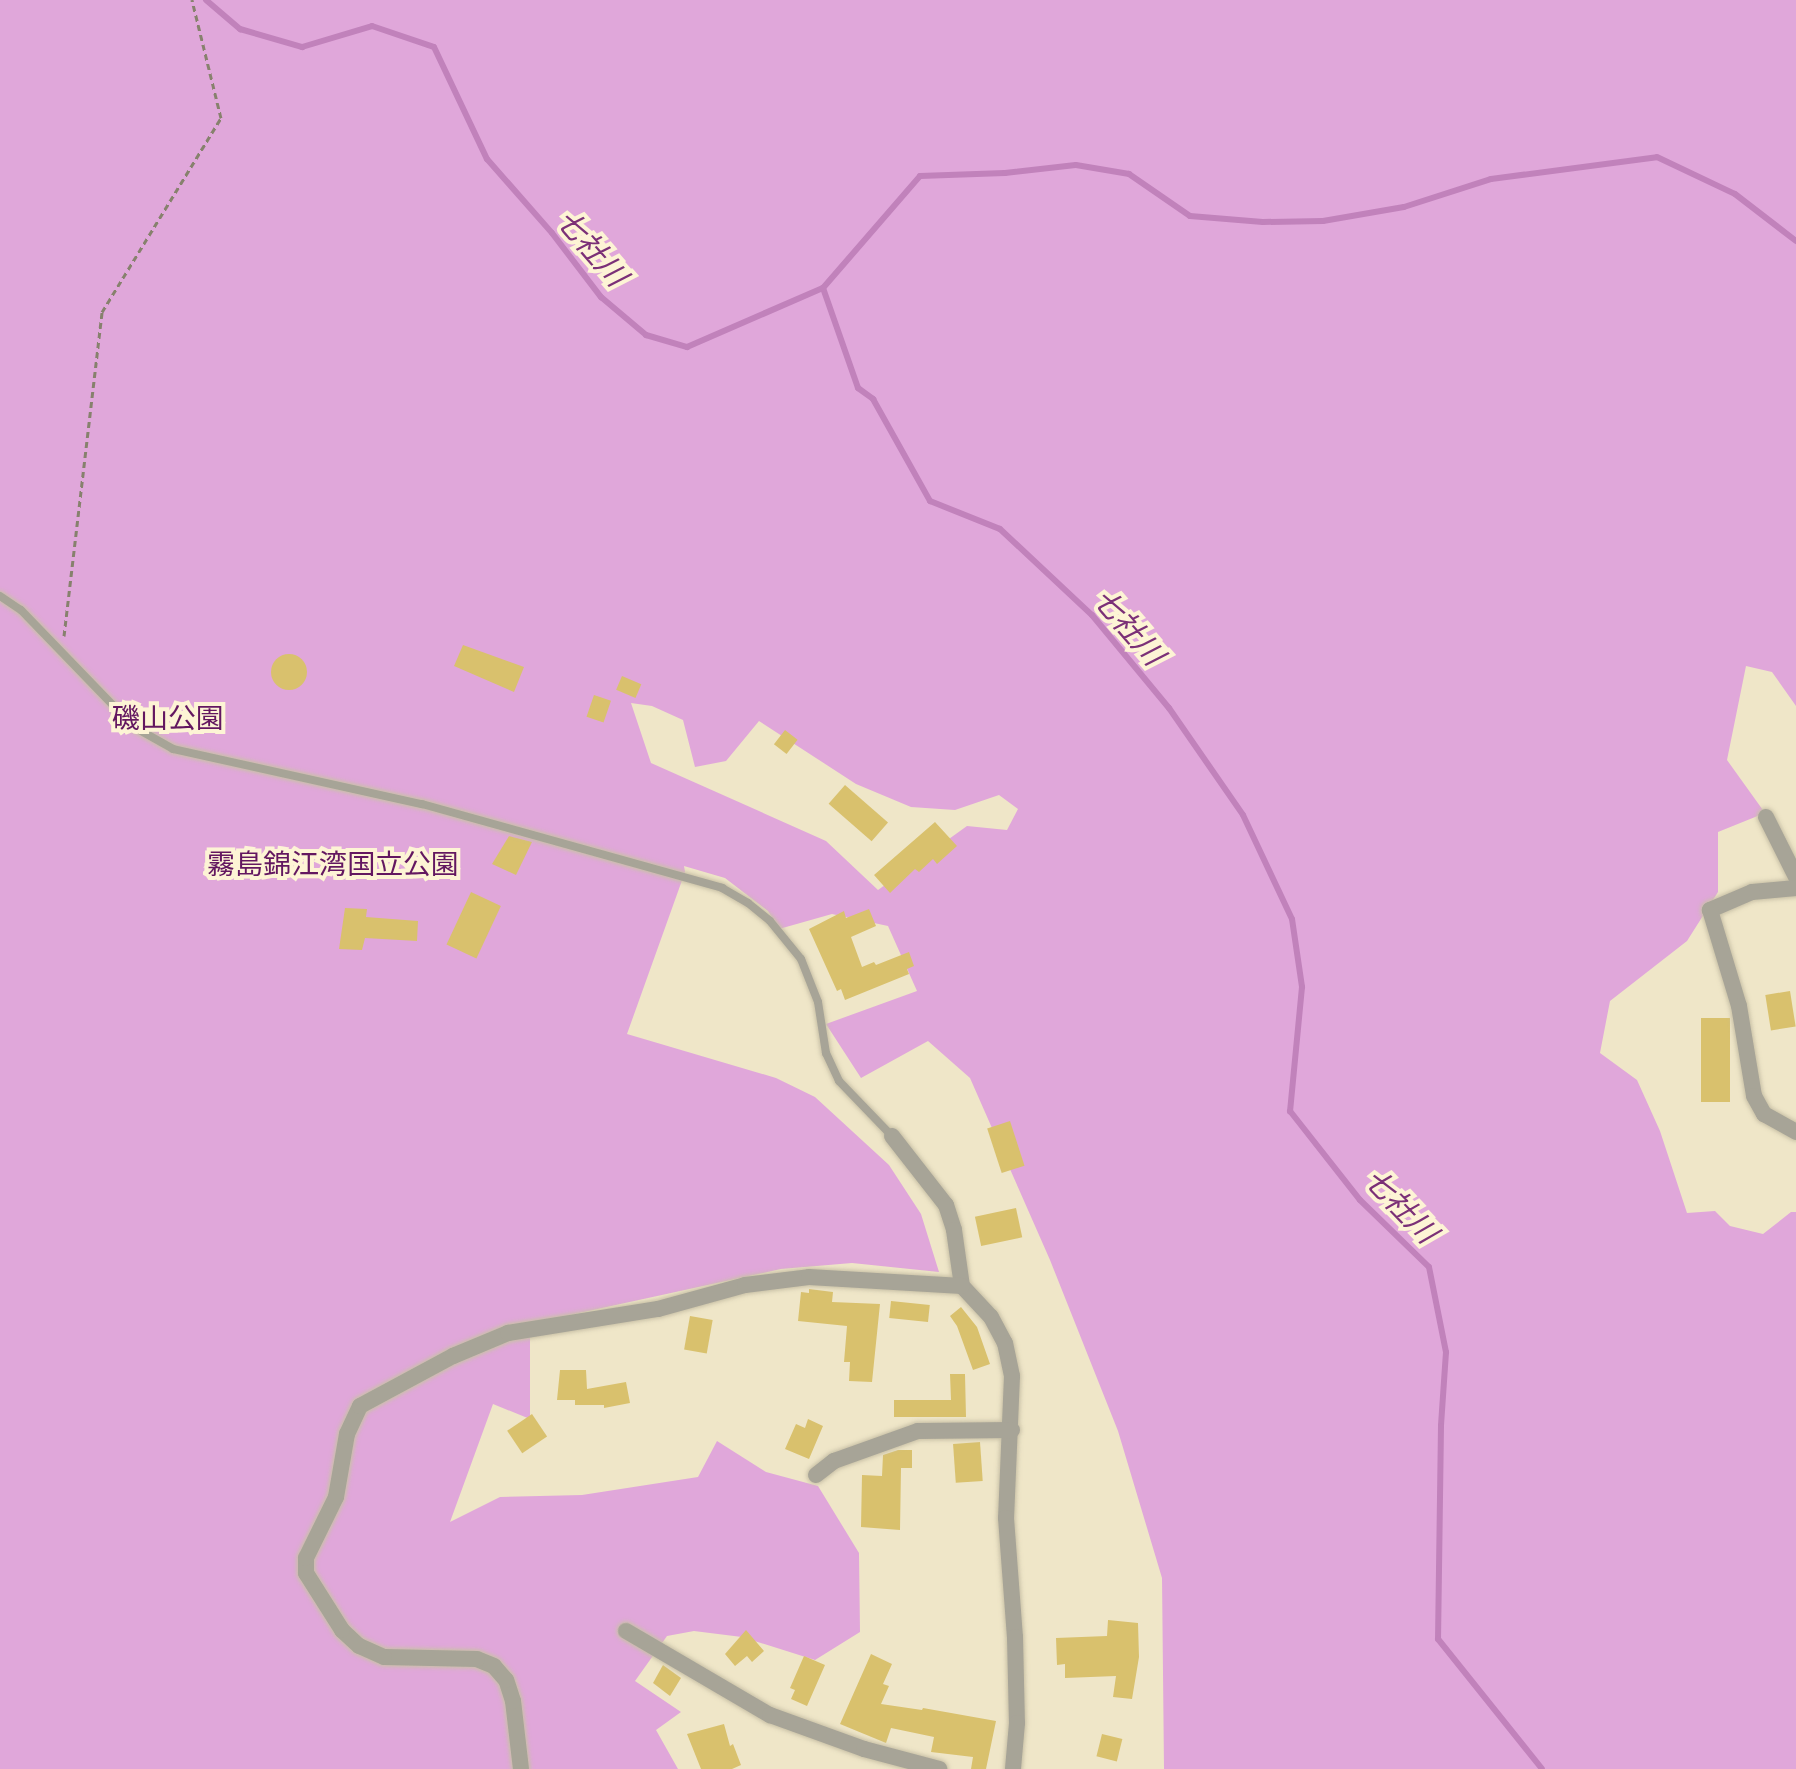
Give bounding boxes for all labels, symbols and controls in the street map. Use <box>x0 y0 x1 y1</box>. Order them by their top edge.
water label: 七社川 <box>548 202 634 294</box>
water label: 七社川 <box>1085 581 1171 673</box>
park label: 磯山公園 <box>112 702 224 736</box>
park label: 霧島錦江湾国立公園 <box>207 848 459 882</box>
water label: 七社川 <box>1356 1161 1444 1251</box>

